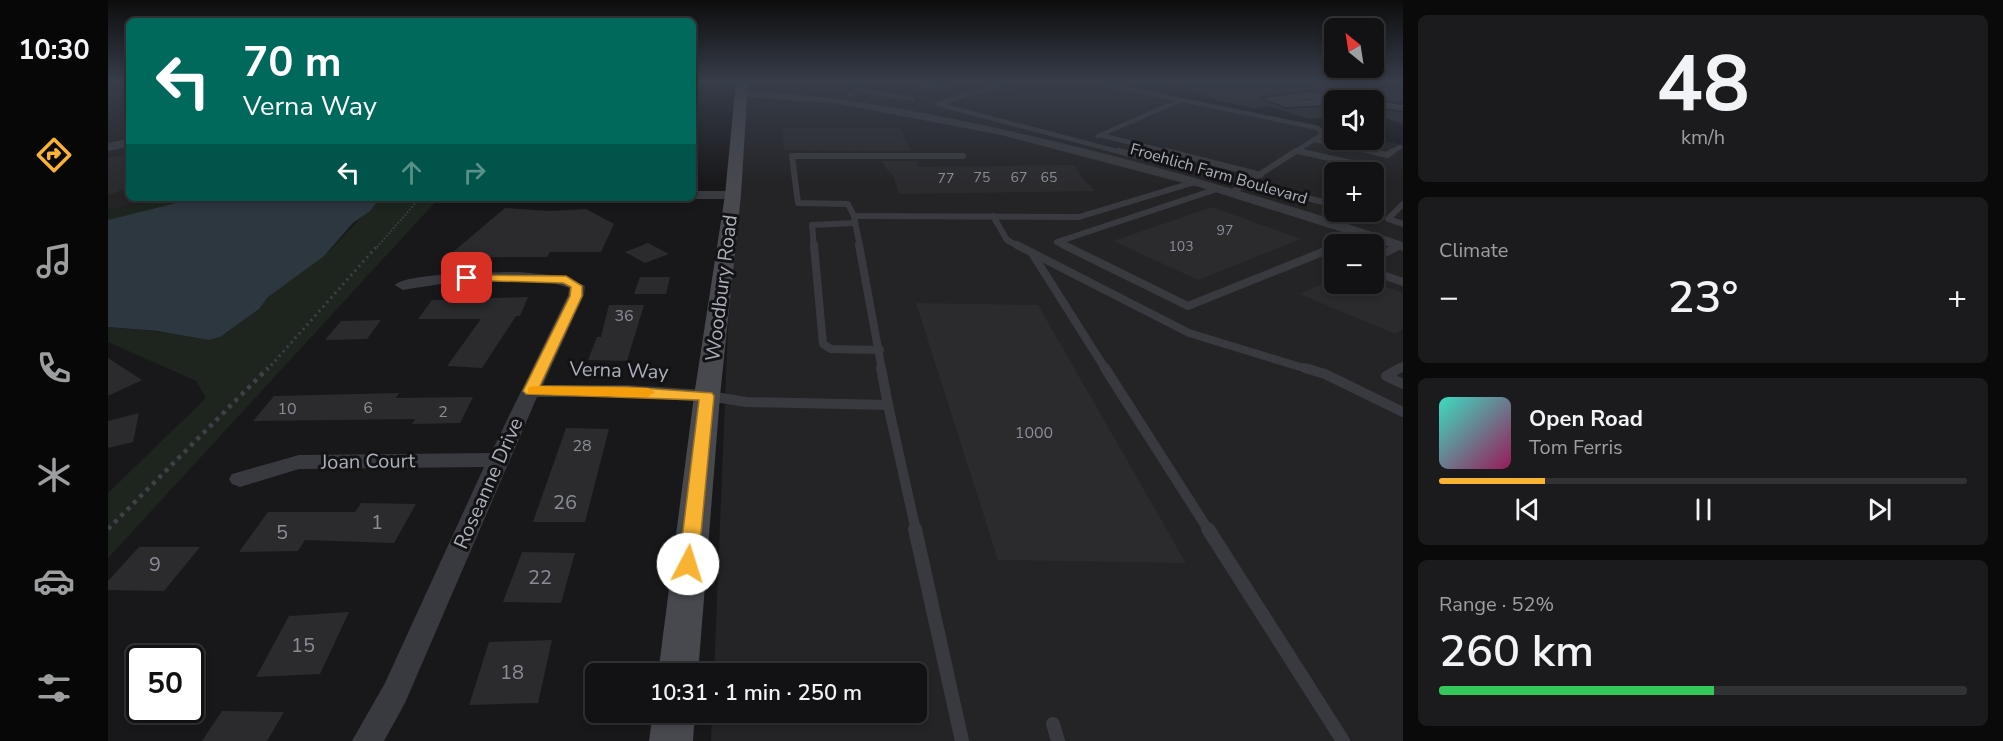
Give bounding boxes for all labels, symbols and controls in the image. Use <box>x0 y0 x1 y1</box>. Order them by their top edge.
north arrow <box>1324 18 1384 78</box>
map controls <box>1324 18 1384 294</box>
text: 48 <box>1656 31 1750 138</box>
text: 10:30 <box>18 32 90 69</box>
text: 70 m <box>243 34 342 91</box>
icon: left <box>144 42 222 120</box>
text: Verna Way <box>243 88 377 125</box>
button: sound <box>1324 90 1384 150</box>
text: km/h <box>1681 124 1725 151</box>
icon: directions <box>33 134 75 176</box>
street label: Froehlich Farm Boulevard <box>1127 138 1310 210</box>
icon: left <box>332 156 365 189</box>
icon: ahead <box>395 156 428 189</box>
icon: right <box>458 156 491 189</box>
button: + <box>1324 162 1384 222</box>
house number: 75 <box>974 168 990 187</box>
house number: 67 <box>1011 168 1027 187</box>
house number: 65 <box>1041 168 1057 187</box>
house number: 77 <box>938 169 954 188</box>
street label: Woodbury Road <box>699 213 744 363</box>
house number: 97 <box>1217 221 1233 240</box>
button: − <box>1324 234 1384 294</box>
house number: 103 <box>1168 237 1194 256</box>
text: Climate <box>1439 237 1508 264</box>
icon: music <box>33 240 75 282</box>
pin <box>441 252 492 303</box>
icon: arrive <box>450 261 483 294</box>
text: 23° <box>1668 267 1738 328</box>
text: − <box>1439 275 1459 320</box>
text: + <box>1947 275 1967 320</box>
house number: 36 <box>614 305 634 327</box>
icon: phone <box>33 347 75 389</box>
street label: Verna Way <box>568 355 670 386</box>
house number: 6 <box>363 397 373 419</box>
house number: 10 <box>277 398 297 420</box>
house number: 2 <box>438 401 448 423</box>
text: Open Road <box>1529 404 1643 434</box>
street label: Roseanne Drive <box>447 413 529 553</box>
house number: 1000 <box>1015 422 1053 444</box>
text: Tom Ferris <box>1529 434 1623 461</box>
house number: 28 <box>572 435 592 457</box>
street label: Joan Court <box>320 447 416 476</box>
icon: climate <box>33 454 75 496</box>
house number: 26 <box>553 489 577 516</box>
icon: previous <box>1511 493 1544 526</box>
icon: pause <box>1687 493 1720 526</box>
icon: next <box>1863 493 1896 526</box>
house number: 1 <box>371 509 383 536</box>
house number: 5 <box>276 519 288 546</box>
position arrow <box>656 532 720 596</box>
house number: 9 <box>149 551 161 578</box>
icon: car <box>33 560 75 602</box>
house number: 22 <box>528 564 552 591</box>
text: Range · 52% <box>1439 591 1554 618</box>
text: 260 km <box>1439 621 1594 682</box>
house number: 15 <box>291 632 315 659</box>
speed limit sign: 50 <box>126 645 204 723</box>
house number: 18 <box>500 659 524 686</box>
icon: filters <box>33 667 75 709</box>
text: 10:31 · 1 min · 250 m <box>650 678 862 708</box>

